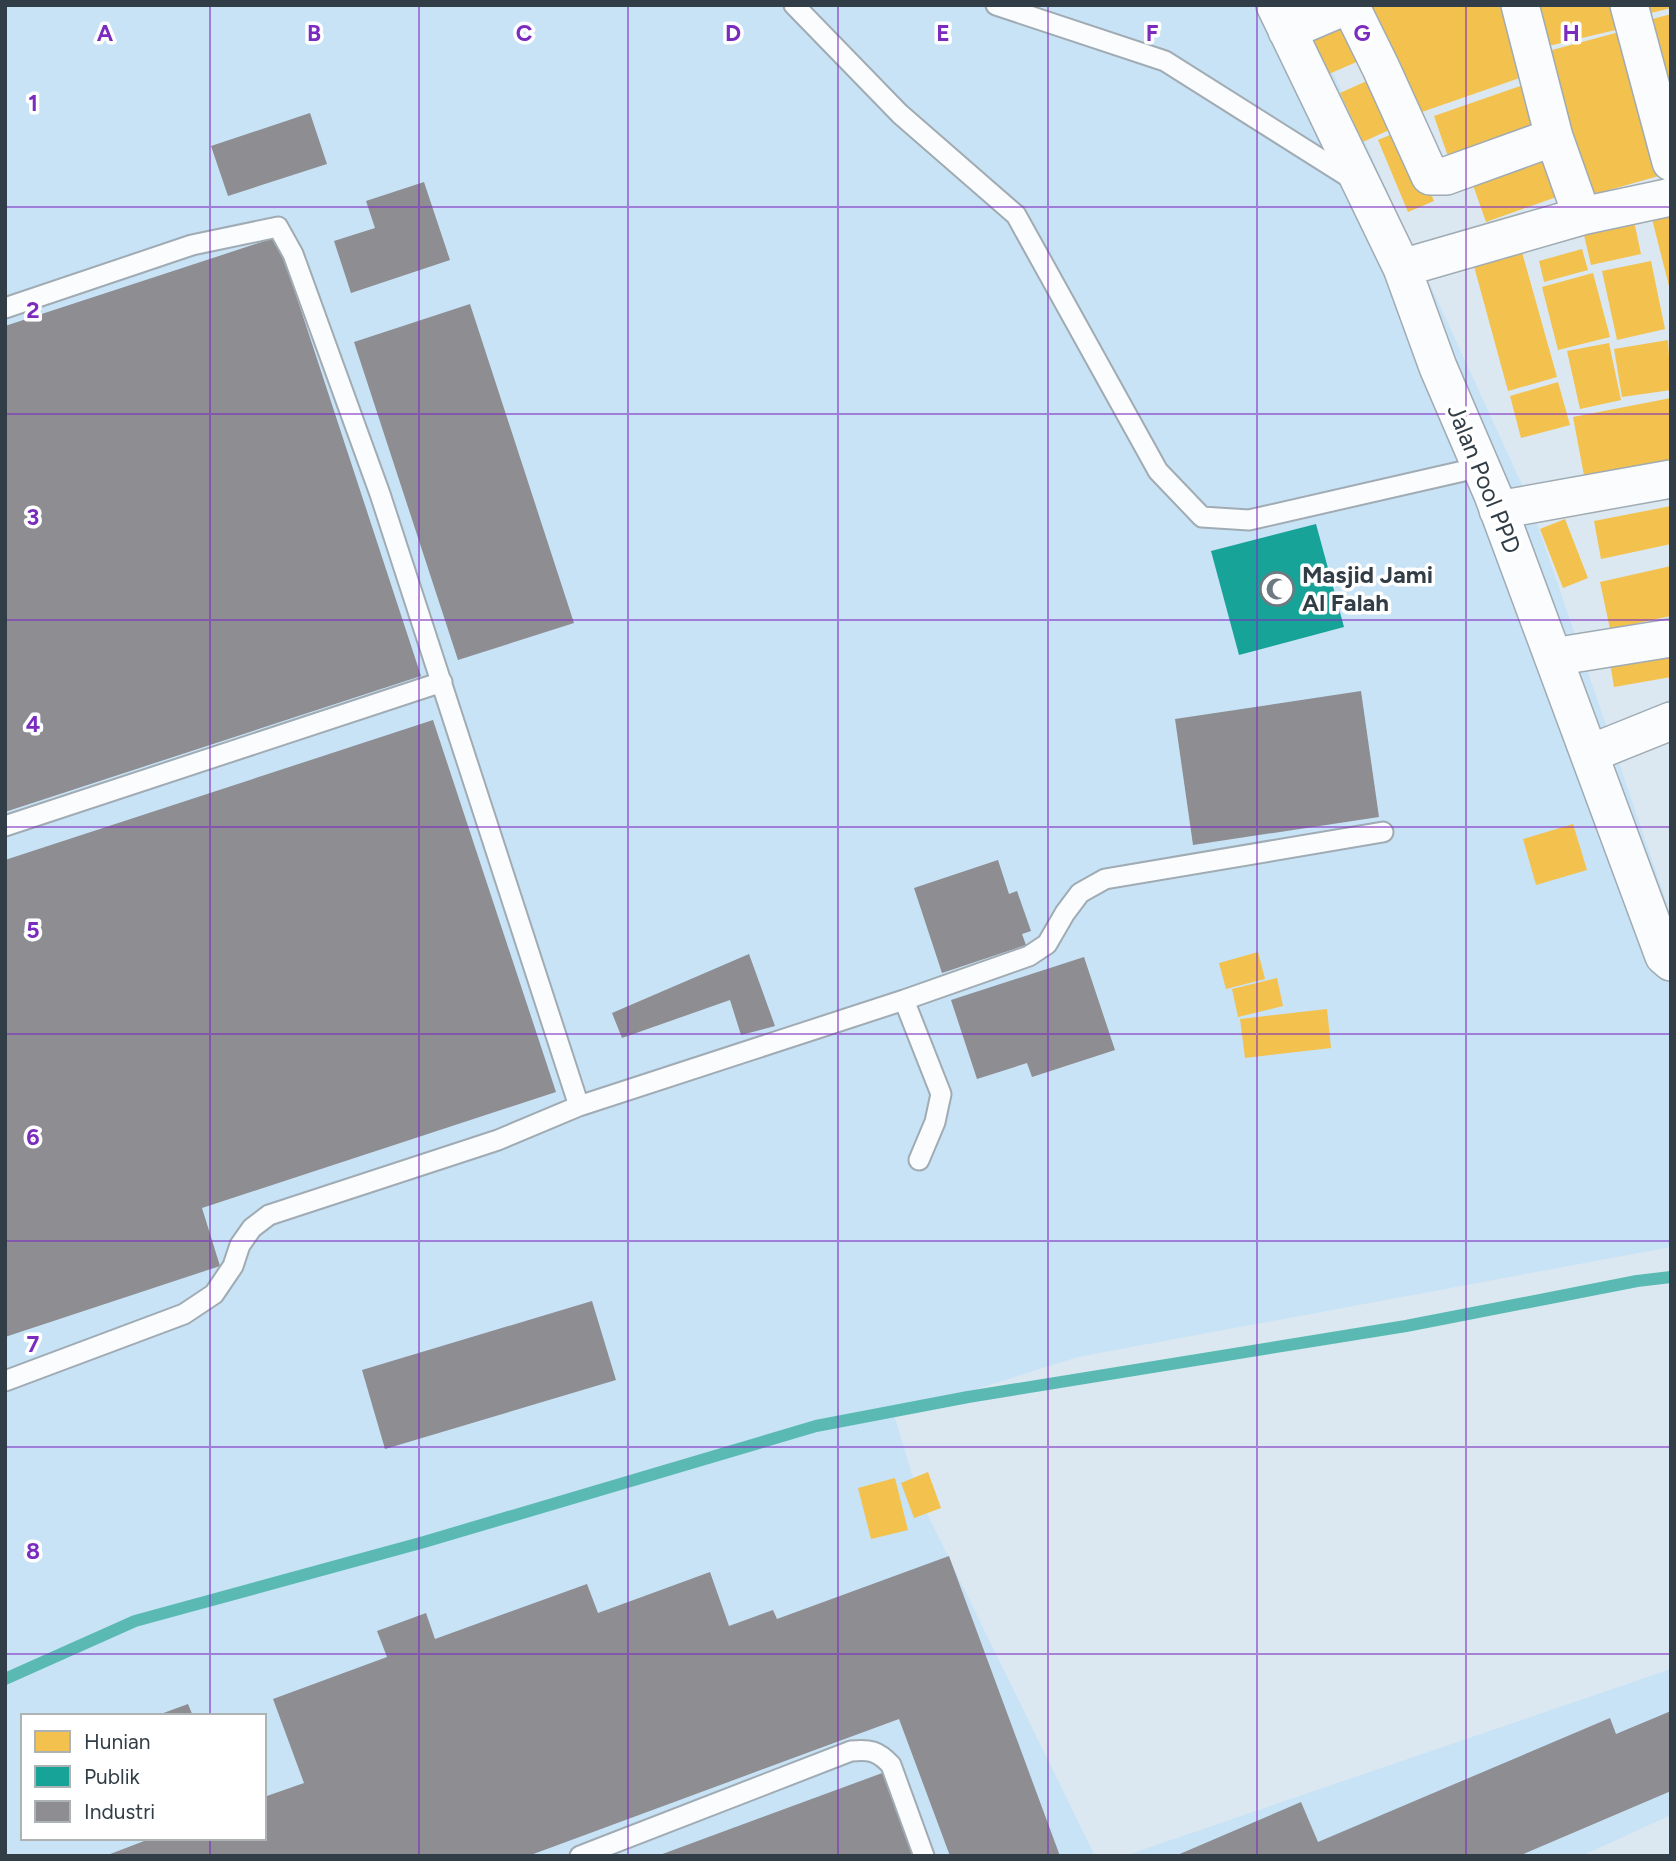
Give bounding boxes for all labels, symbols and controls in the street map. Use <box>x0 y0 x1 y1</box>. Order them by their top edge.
text: A <box>97 19 114 47</box>
text: B <box>307 19 321 47</box>
text: C <box>516 19 533 47</box>
text: D <box>725 19 741 47</box>
text: E <box>936 19 950 47</box>
text: F <box>1146 19 1159 47</box>
text: G <box>1353 19 1371 47</box>
text: H <box>1562 19 1580 47</box>
text: 1 <box>28 89 38 117</box>
text: 2 <box>26 296 40 324</box>
street label: Jalan Pool PPD <box>1441 400 1528 558</box>
text: 3 <box>27 503 39 531</box>
place label: Masjid Jami Al Falah <box>1302 560 1433 617</box>
mosque icon: Masjid Jami Al Falah <box>1258 570 1296 608</box>
text: 4 <box>26 710 40 738</box>
text: 5 <box>26 916 40 944</box>
text: 6 <box>26 1123 40 1151</box>
text: 7 <box>27 1330 40 1358</box>
text: 8 <box>26 1537 40 1565</box>
legend <box>21 1714 266 1840</box>
text: Hunian <box>84 1729 151 1754</box>
text: Publik <box>84 1764 141 1789</box>
text: Industri <box>84 1799 155 1824</box>

